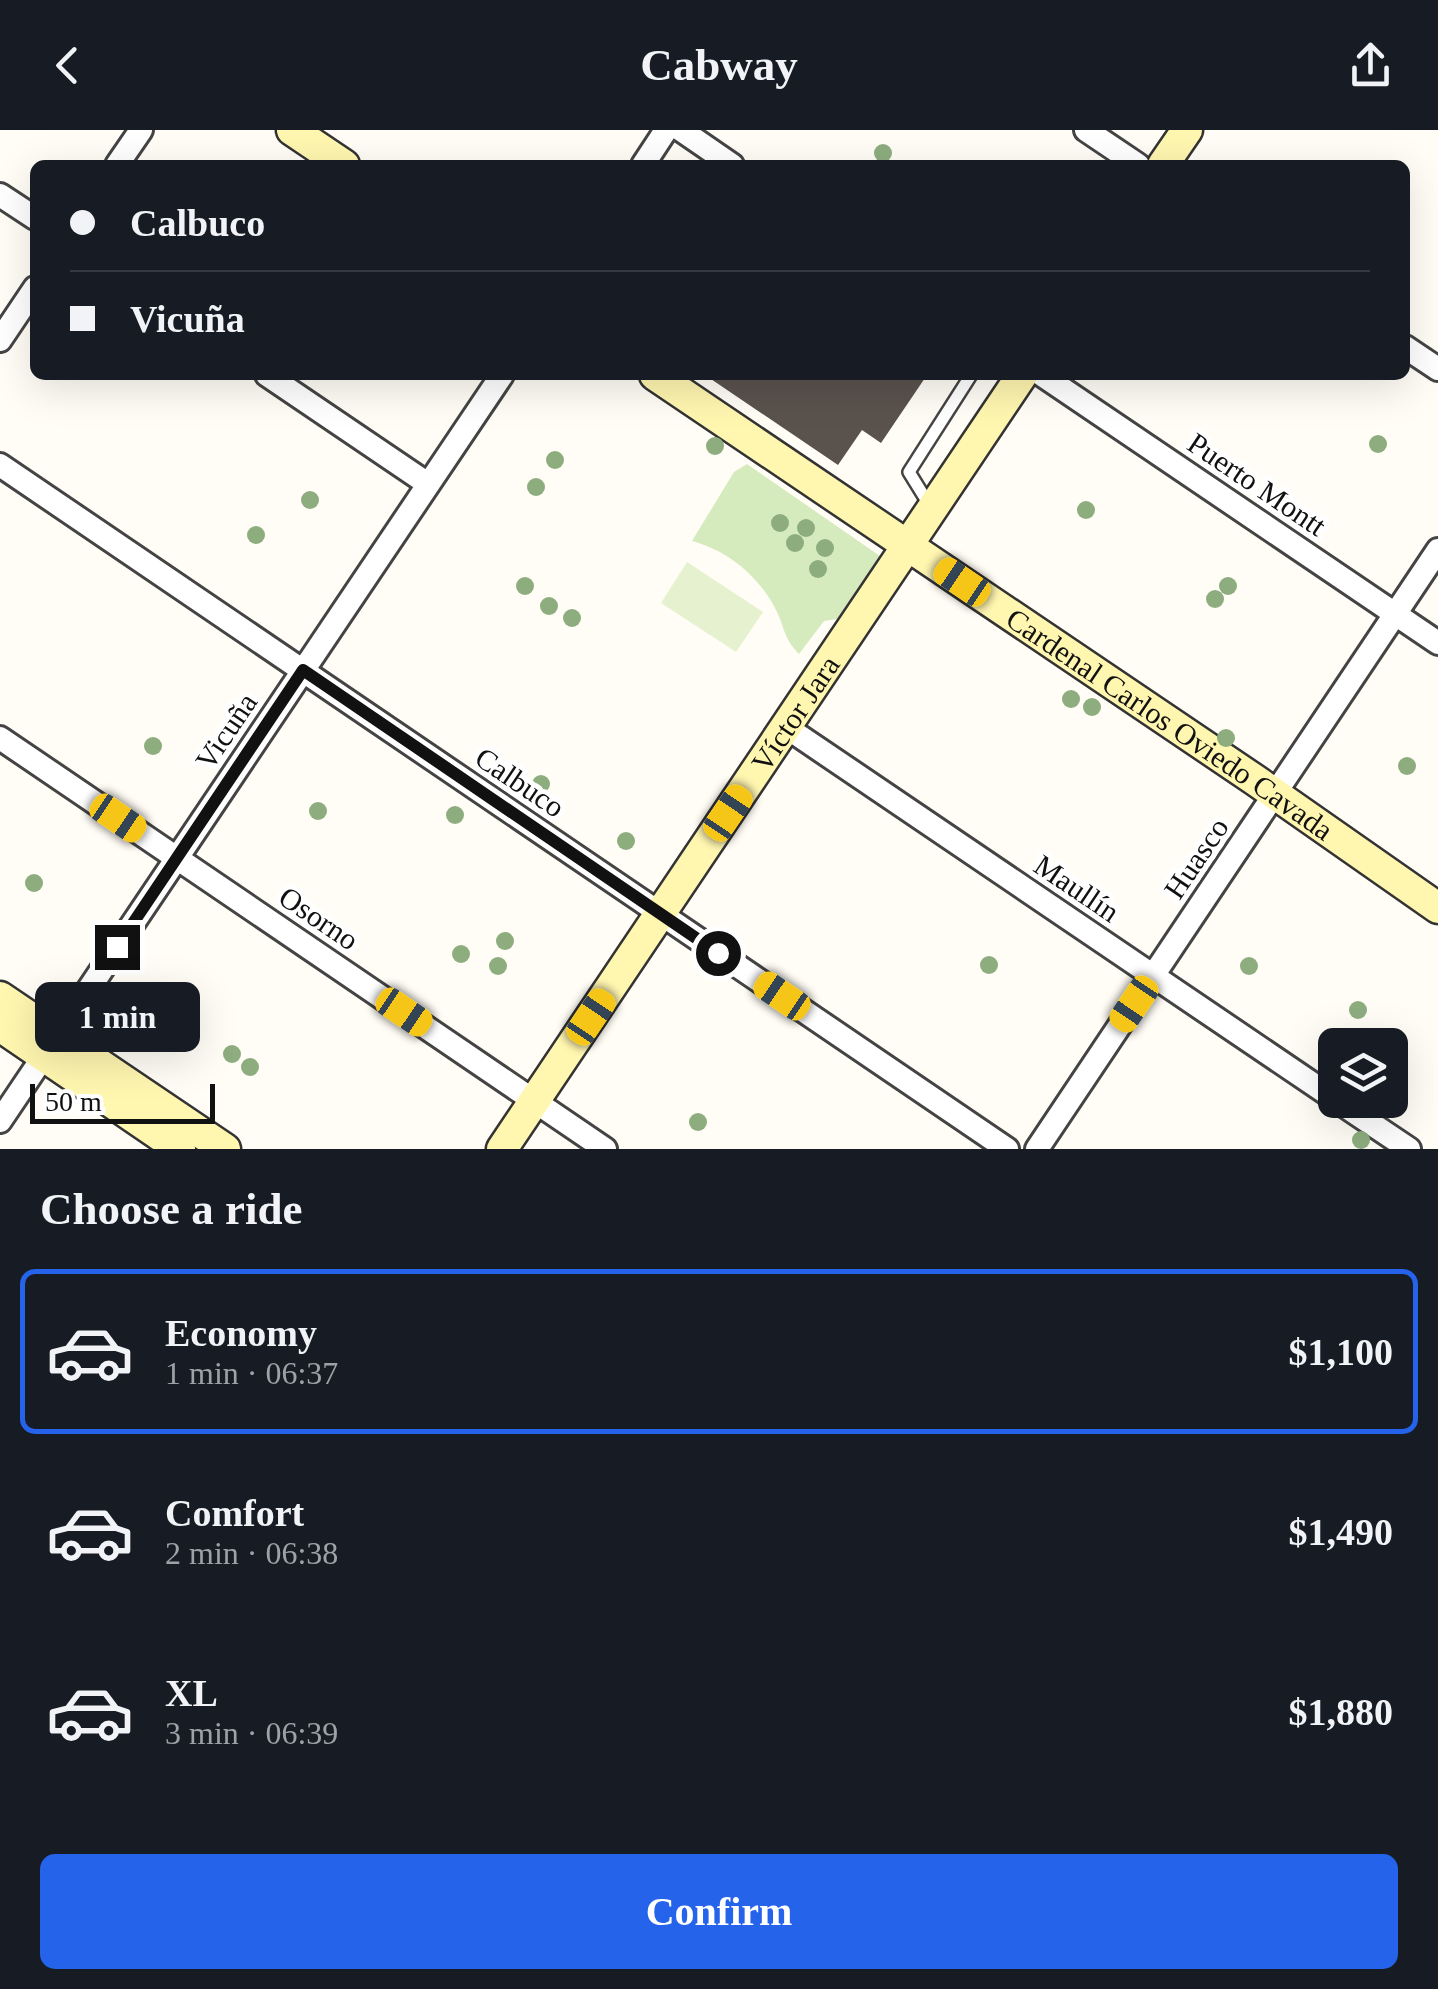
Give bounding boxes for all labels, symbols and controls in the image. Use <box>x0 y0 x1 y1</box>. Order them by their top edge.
icon: back <box>40 38 95 93</box>
icon: share <box>1343 38 1398 93</box>
text: Cabway <box>640 40 798 90</box>
text: Calbuco <box>130 202 265 244</box>
text: Vicuña <box>130 298 245 340</box>
street label: Puerto Montt <box>1182 426 1333 543</box>
car <box>929 553 995 611</box>
street label: Cardenal Carlos Oviedo Cavada <box>1001 601 1340 846</box>
street label: Víctor Jara <box>744 649 845 777</box>
street label: Vicuña <box>189 687 263 775</box>
street label: Calbuco <box>469 740 571 824</box>
car <box>699 780 757 846</box>
car <box>85 789 151 847</box>
street label: Huasco <box>1157 811 1235 905</box>
street label: Maullín <box>1028 848 1126 928</box>
street label: Osorno <box>273 880 365 956</box>
route end <box>95 925 140 970</box>
route start <box>696 931 741 976</box>
car <box>749 967 815 1025</box>
car <box>1105 971 1163 1037</box>
callout: 1 min <box>34 982 200 1052</box>
car <box>371 983 437 1041</box>
car <box>562 984 620 1050</box>
text: 1 min <box>79 999 156 1035</box>
map controls <box>1318 1028 1408 1118</box>
button: layers <box>1318 1028 1408 1118</box>
scale bar <box>30 1079 215 1124</box>
text: 50 m <box>45 1086 102 1117</box>
text: Choose a ride <box>40 1184 303 1234</box>
icon: car <box>45 1307 135 1397</box>
text: Economy <box>165 1312 317 1354</box>
text: $1,100 <box>1289 1331 1393 1373</box>
text: 1 min · 06:37 <box>165 1355 338 1391</box>
icon: car <box>45 1487 135 1577</box>
text: Comfort <box>165 1492 304 1534</box>
text: $1,490 <box>1289 1511 1393 1553</box>
text: 2 min · 06:38 <box>165 1535 338 1571</box>
icon: car <box>45 1667 135 1757</box>
text: XL <box>165 1672 218 1714</box>
text: $1,880 <box>1289 1691 1393 1733</box>
text: 3 min · 06:39 <box>165 1715 338 1751</box>
button: Confirm <box>40 1854 1398 1969</box>

